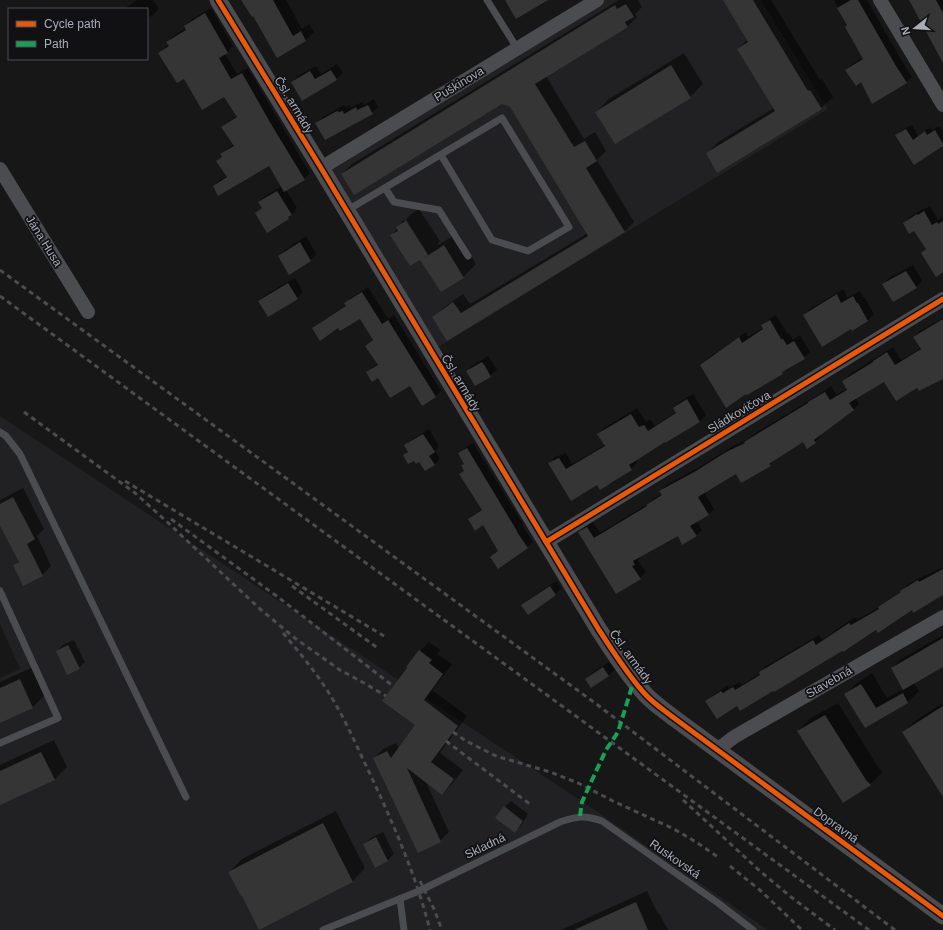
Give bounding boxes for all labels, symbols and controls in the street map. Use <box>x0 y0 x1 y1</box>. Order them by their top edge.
legend <box>8 8 148 60</box>
north arrow <box>895 8 935 48</box>
text: Cycle path <box>44 17 101 31</box>
text: N <box>899 25 912 36</box>
text: Path <box>44 37 69 51</box>
street label: Puškinova <box>432 64 487 104</box>
street label: Čsl. armády <box>272 73 317 136</box>
street label: Jána Husa <box>23 213 65 269</box>
street label: Čsl. armády <box>439 351 484 414</box>
street label: Sládkovičova <box>705 388 773 436</box>
street label: Čsl. armády <box>607 626 656 687</box>
street label: Stavebná <box>804 663 855 701</box>
street label: Dopravná <box>811 804 861 846</box>
street label: Skladná <box>462 830 508 862</box>
street label: Ruskovská <box>647 836 703 882</box>

